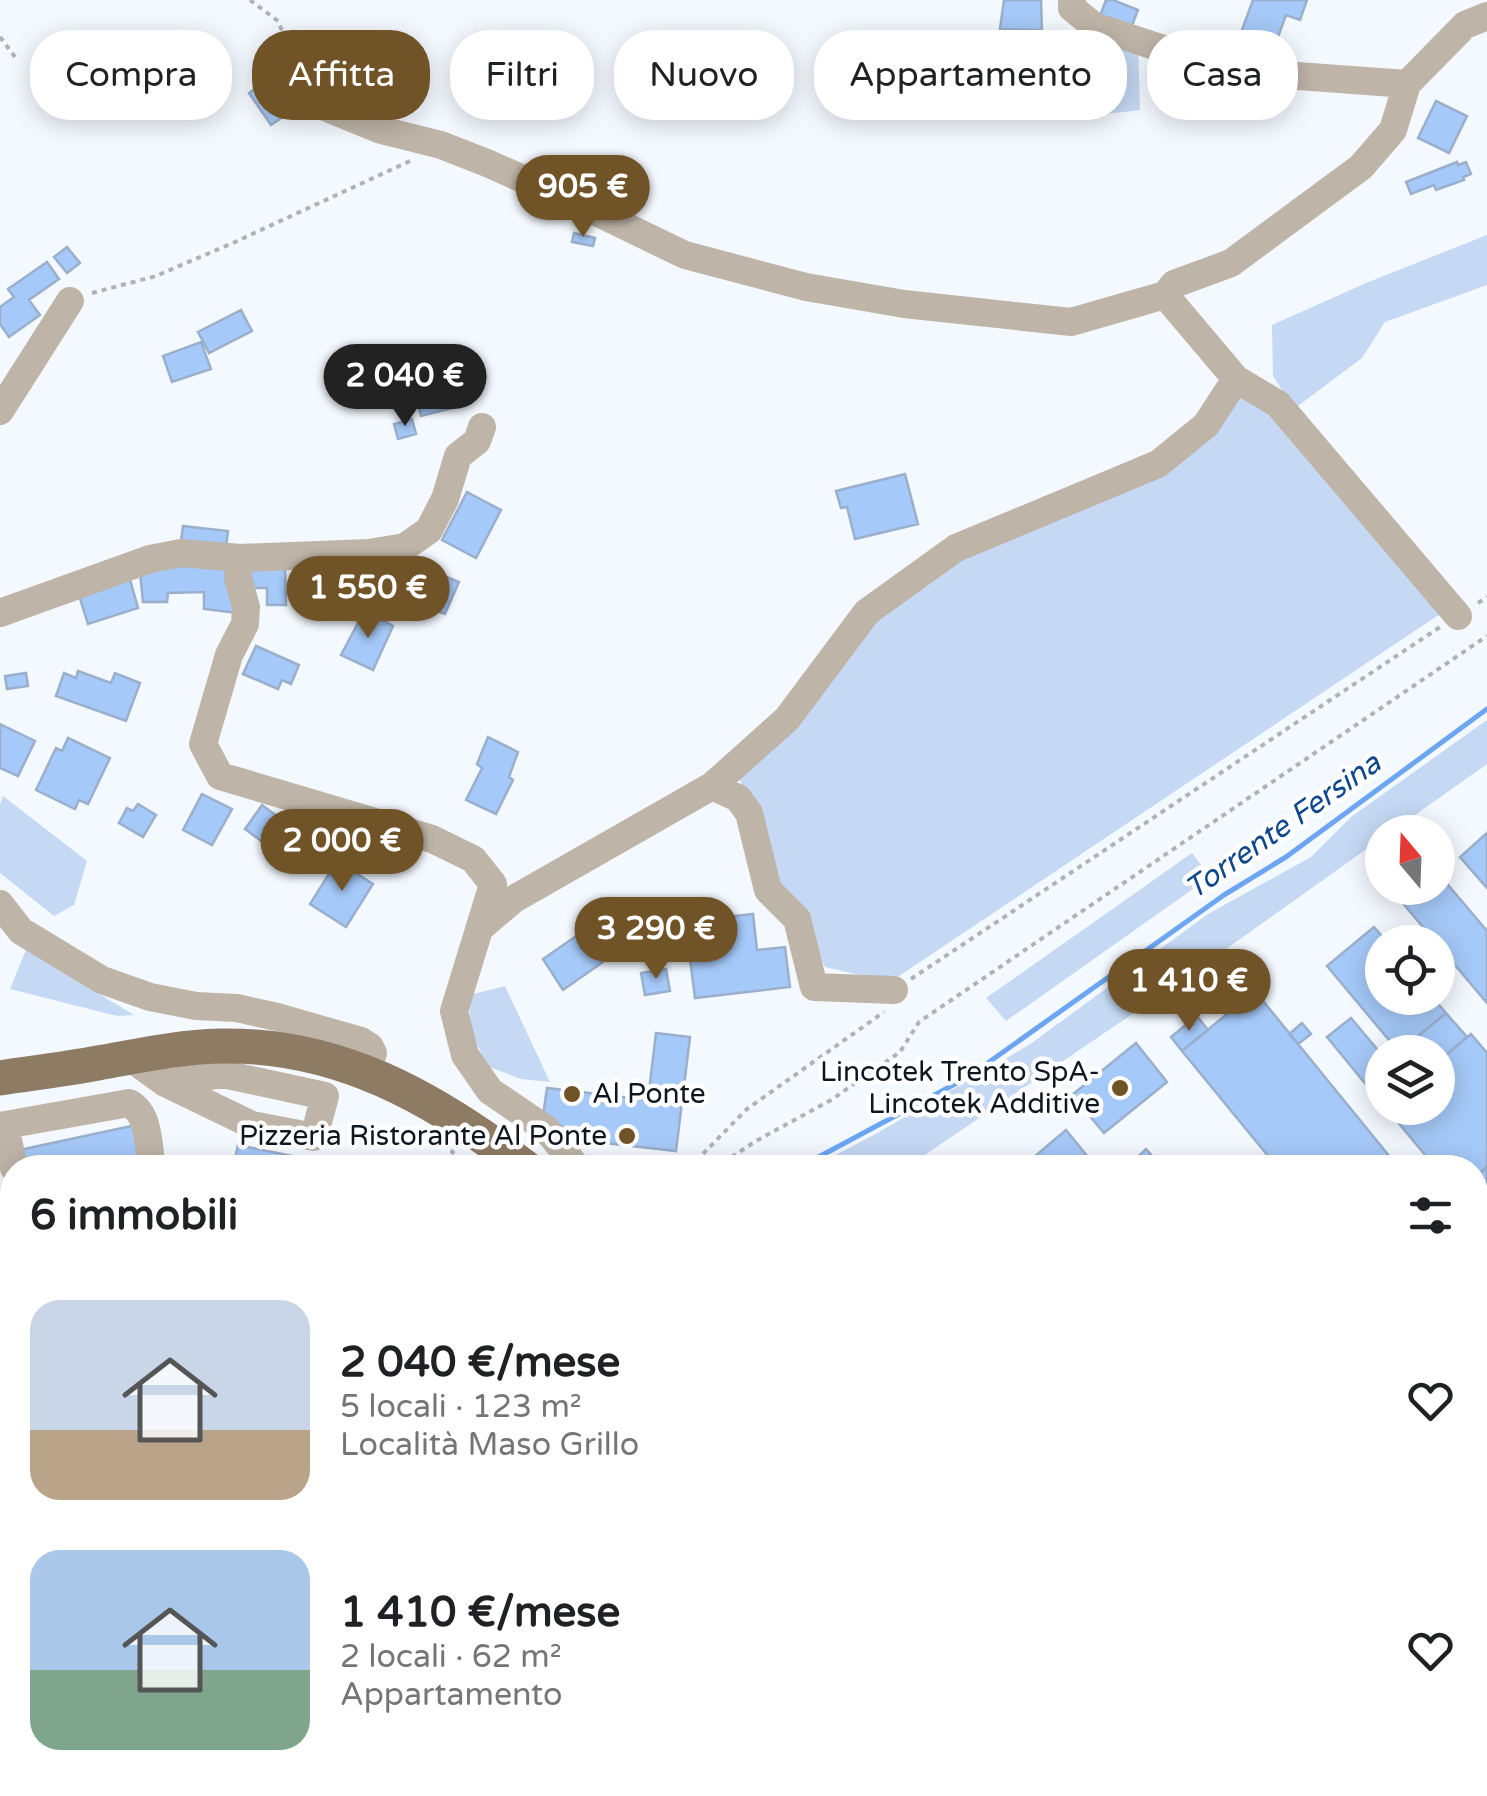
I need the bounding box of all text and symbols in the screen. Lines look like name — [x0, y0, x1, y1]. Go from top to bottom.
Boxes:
chip: Compra — [30, 30, 232, 120]
chip: Affitta — [252, 30, 430, 120]
chip: Filtri — [450, 30, 594, 120]
chip: Nuovo — [614, 30, 794, 120]
chip: Appartamento — [814, 30, 1127, 120]
chip: Casa — [1147, 30, 1298, 120]
pin: 905 € — [513, 155, 653, 240]
text: 905 € — [538, 168, 628, 206]
pin: 2 040 € — [313, 344, 497, 429]
text: 2 040 € — [346, 357, 464, 395]
pin: 1 550 € — [276, 556, 460, 641]
text: 1 550 € — [309, 569, 427, 607]
water label: Torrente Fersina — [1178, 744, 1389, 907]
pin: 2 000 € — [250, 809, 434, 894]
north arrow — [1365, 815, 1455, 905]
map controls — [1365, 815, 1455, 1125]
text: 2 000 € — [283, 822, 401, 860]
pin: 3 290 € — [564, 897, 748, 982]
text: 3 290 € — [597, 910, 715, 948]
button: locate — [1365, 925, 1455, 1015]
pin: 1 410 € — [1097, 949, 1281, 1034]
text: 1 410 € — [1130, 962, 1248, 1000]
button: layers — [1365, 1035, 1455, 1125]
place label: Lincotek Trento SpA- Lincotek Additive — [820, 1055, 1100, 1121]
place label: Al Ponte — [592, 1077, 706, 1111]
marker: Lincotek Trento SpA- Lincotek Additive — [1109, 1077, 1131, 1099]
marker: Al Ponte — [561, 1083, 583, 1105]
place label: Pizzeria Ristorante Al Ponte — [239, 1119, 607, 1153]
marker: Pizzeria Ristorante Al Ponte — [616, 1125, 638, 1147]
icon: filters — [1403, 1188, 1458, 1243]
text: 6 immobili — [30, 1190, 238, 1241]
text: 2 040 €/mese — [340, 1337, 620, 1388]
icon: home — [110, 1340, 230, 1460]
icon: heart — [1403, 1373, 1458, 1428]
text: 5 locali · 123 m² — [340, 1388, 582, 1426]
text: Località Maso Grillo — [340, 1426, 639, 1464]
text: 1 410 €/mese — [340, 1587, 620, 1638]
icon: home — [110, 1590, 230, 1710]
icon: heart — [1403, 1623, 1458, 1678]
text: 2 locali · 62 m² — [340, 1638, 562, 1676]
text: Appartamento — [340, 1676, 563, 1714]

